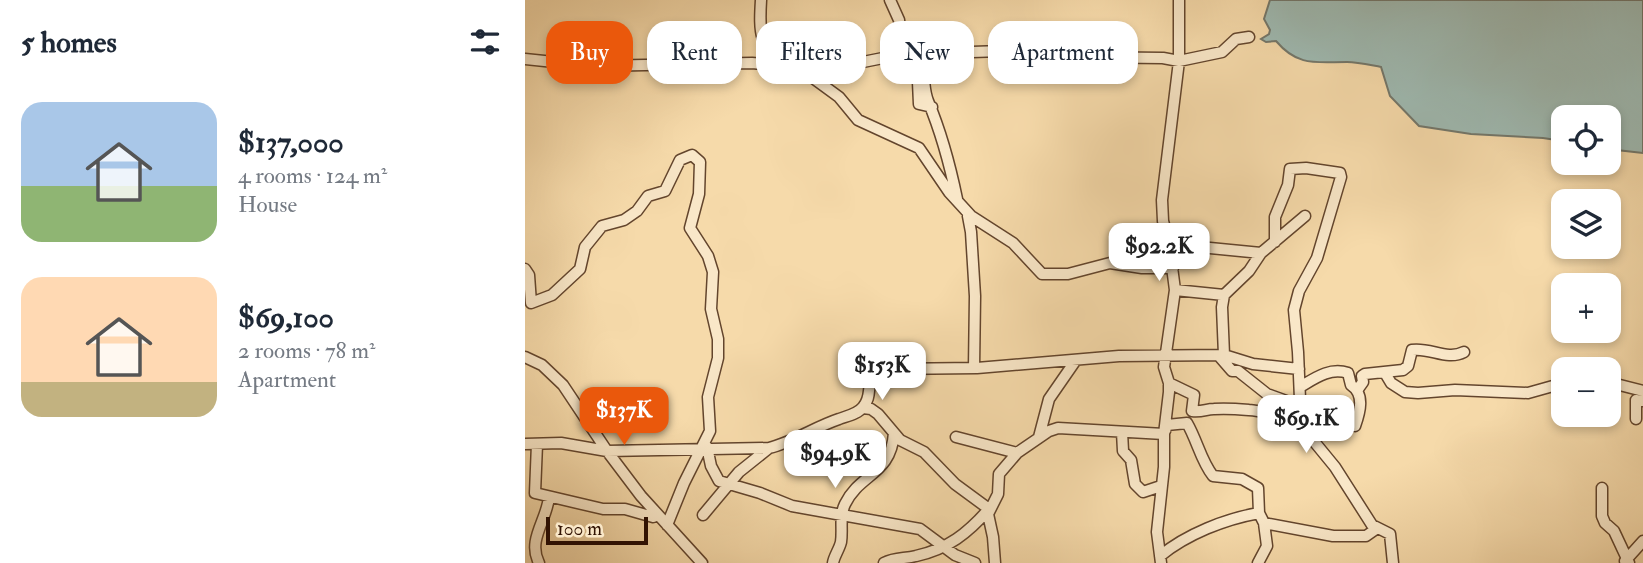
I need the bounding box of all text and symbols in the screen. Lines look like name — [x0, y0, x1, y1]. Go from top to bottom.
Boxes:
chip: Buy — [546, 21, 633, 84]
chip: Rent — [647, 21, 742, 84]
chip: Filters — [756, 21, 866, 84]
chip: New — [880, 21, 974, 84]
chip: Apartment — [988, 21, 1138, 84]
icon: filters — [466, 23, 504, 61]
text: 5 homes — [21, 24, 117, 61]
map controls — [1551, 105, 1621, 427]
button: locate — [1551, 105, 1621, 175]
text: $137,000 — [238, 124, 344, 161]
icon: home — [77, 130, 161, 214]
text: 4 rooms · 124 m² — [238, 161, 387, 190]
button: layers — [1551, 189, 1621, 259]
text: House — [238, 190, 297, 219]
pin: $92.2K — [1102, 224, 1216, 283]
text: $92.2K — [1125, 231, 1193, 260]
button: + — [1551, 273, 1621, 343]
text: $69,100 — [238, 299, 334, 336]
icon: home — [77, 305, 161, 389]
text: 2 rooms · 78 m² — [238, 336, 376, 365]
pin: $153K — [833, 342, 931, 402]
text: $153K — [854, 350, 910, 379]
button: − — [1551, 357, 1621, 427]
text: Apartment — [238, 365, 336, 394]
pin: $137K — [575, 388, 673, 447]
text: $137K — [596, 395, 652, 424]
pin: $69.1K — [1249, 396, 1363, 455]
text: $69.1K — [1273, 403, 1339, 432]
pin: $94.9K — [778, 430, 892, 490]
text: $94.9K — [800, 438, 870, 467]
scale bar — [546, 514, 647, 546]
text: 100 m — [557, 517, 602, 541]

